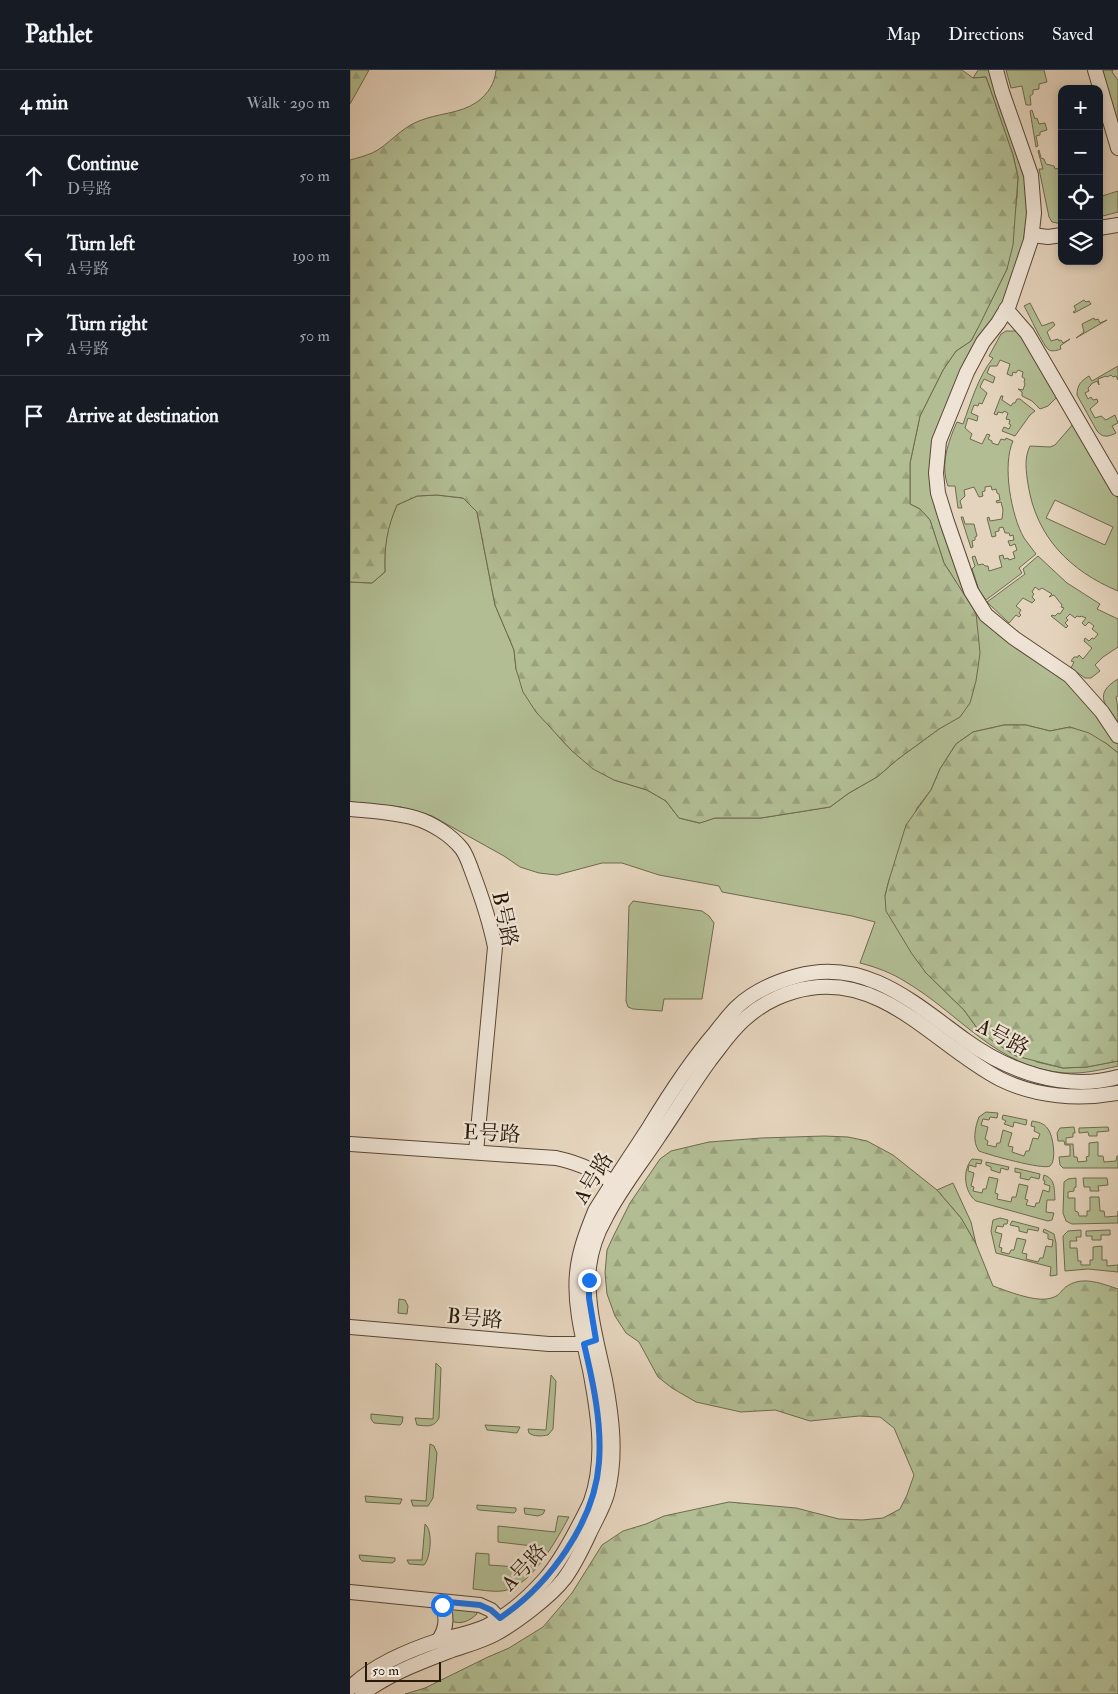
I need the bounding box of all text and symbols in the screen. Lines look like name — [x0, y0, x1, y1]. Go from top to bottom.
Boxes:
text: Pathlet — [25, 19, 93, 50]
text: Map — [887, 23, 920, 46]
text: Directions — [948, 23, 1024, 46]
text: Saved — [1052, 23, 1093, 46]
map controls — [1058, 85, 1103, 265]
button: + — [1058, 85, 1103, 130]
text: 4 min — [20, 89, 68, 116]
text: Walk · 290 m — [247, 93, 330, 113]
button: − — [1058, 130, 1103, 175]
text: Continue — [67, 152, 138, 176]
icon: ahead — [20, 162, 48, 190]
text: 50 m — [299, 166, 330, 186]
button: locate — [1058, 175, 1103, 220]
text: D号路 — [67, 179, 112, 199]
button: layers — [1058, 220, 1103, 265]
text: Turn left — [67, 232, 135, 256]
icon: left — [20, 242, 48, 270]
text: 190 m — [292, 246, 330, 266]
text: A号路 — [67, 259, 109, 279]
text: Turn right — [67, 312, 147, 336]
icon: right — [20, 322, 48, 350]
text: 50 m — [299, 326, 330, 346]
text: A号路 — [67, 339, 109, 359]
icon: arrive — [20, 402, 48, 430]
text: Arrive at destination — [67, 404, 219, 428]
street label: B号路 — [486, 889, 524, 949]
street label: A号路 — [971, 1012, 1034, 1062]
street label: E号路 — [463, 1119, 521, 1148]
street label: A号路 — [567, 1148, 619, 1210]
route end — [578, 1269, 601, 1292]
street label: B号路 — [446, 1303, 504, 1334]
street label: A号路 — [495, 1538, 553, 1598]
route start — [431, 1594, 454, 1617]
scale bar — [365, 1659, 441, 1682]
text: 50 m — [372, 1662, 399, 1679]

